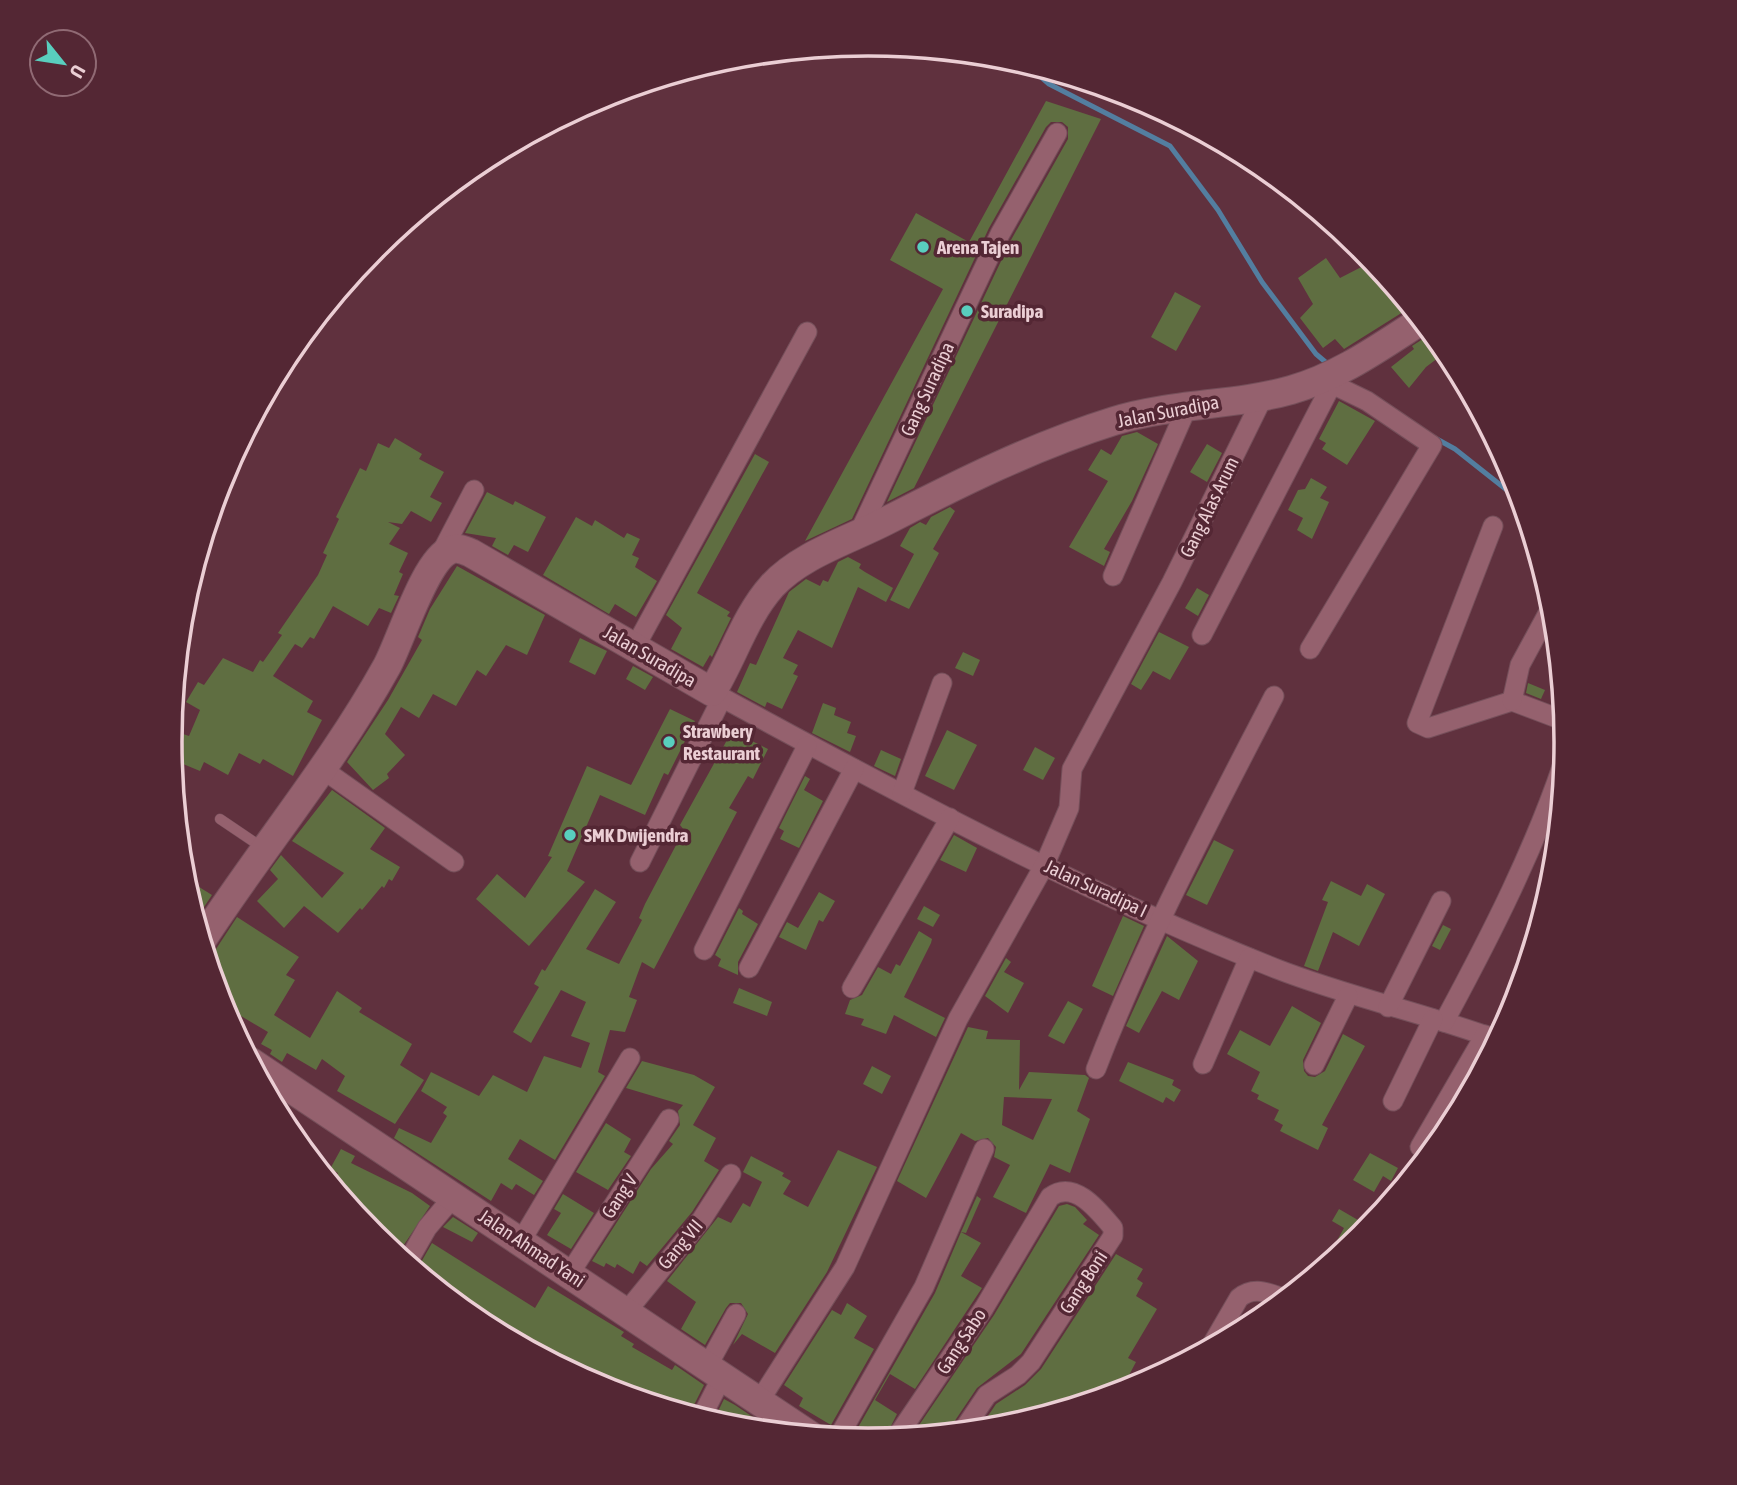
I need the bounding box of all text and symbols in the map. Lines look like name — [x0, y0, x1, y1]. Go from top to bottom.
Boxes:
north arrow — [28, 28, 98, 98]
text: U — [65, 61, 90, 82]
place label: Arena Tajen — [936, 236, 1019, 258]
marker: Arena Tajen — [915, 239, 931, 255]
place label: Suradipa — [981, 300, 1044, 322]
marker: Suradipa — [959, 303, 975, 319]
street label: Gang Suradipa — [896, 338, 958, 440]
street label: Jalan Suradipa — [1115, 390, 1221, 432]
street label: Gang Alas Arum — [1175, 453, 1243, 561]
street label: Jalan Suradipa — [600, 621, 700, 691]
place label: Strawbery Restaurant — [683, 720, 761, 764]
marker: Strawbery Restaurant — [661, 734, 677, 750]
place label: SMK Dwijendra — [584, 824, 688, 846]
marker: SMK Dwijendra — [562, 827, 578, 843]
street label: Jalan Suradipa I — [1041, 855, 1151, 921]
street label: Gang V — [597, 1169, 642, 1222]
street label: Jalan Ahmad Yani — [475, 1204, 589, 1292]
street label: Gang VII — [653, 1215, 707, 1273]
street label: Gang Boni — [1055, 1246, 1111, 1318]
street label: Gang Sabo — [932, 1304, 990, 1378]

